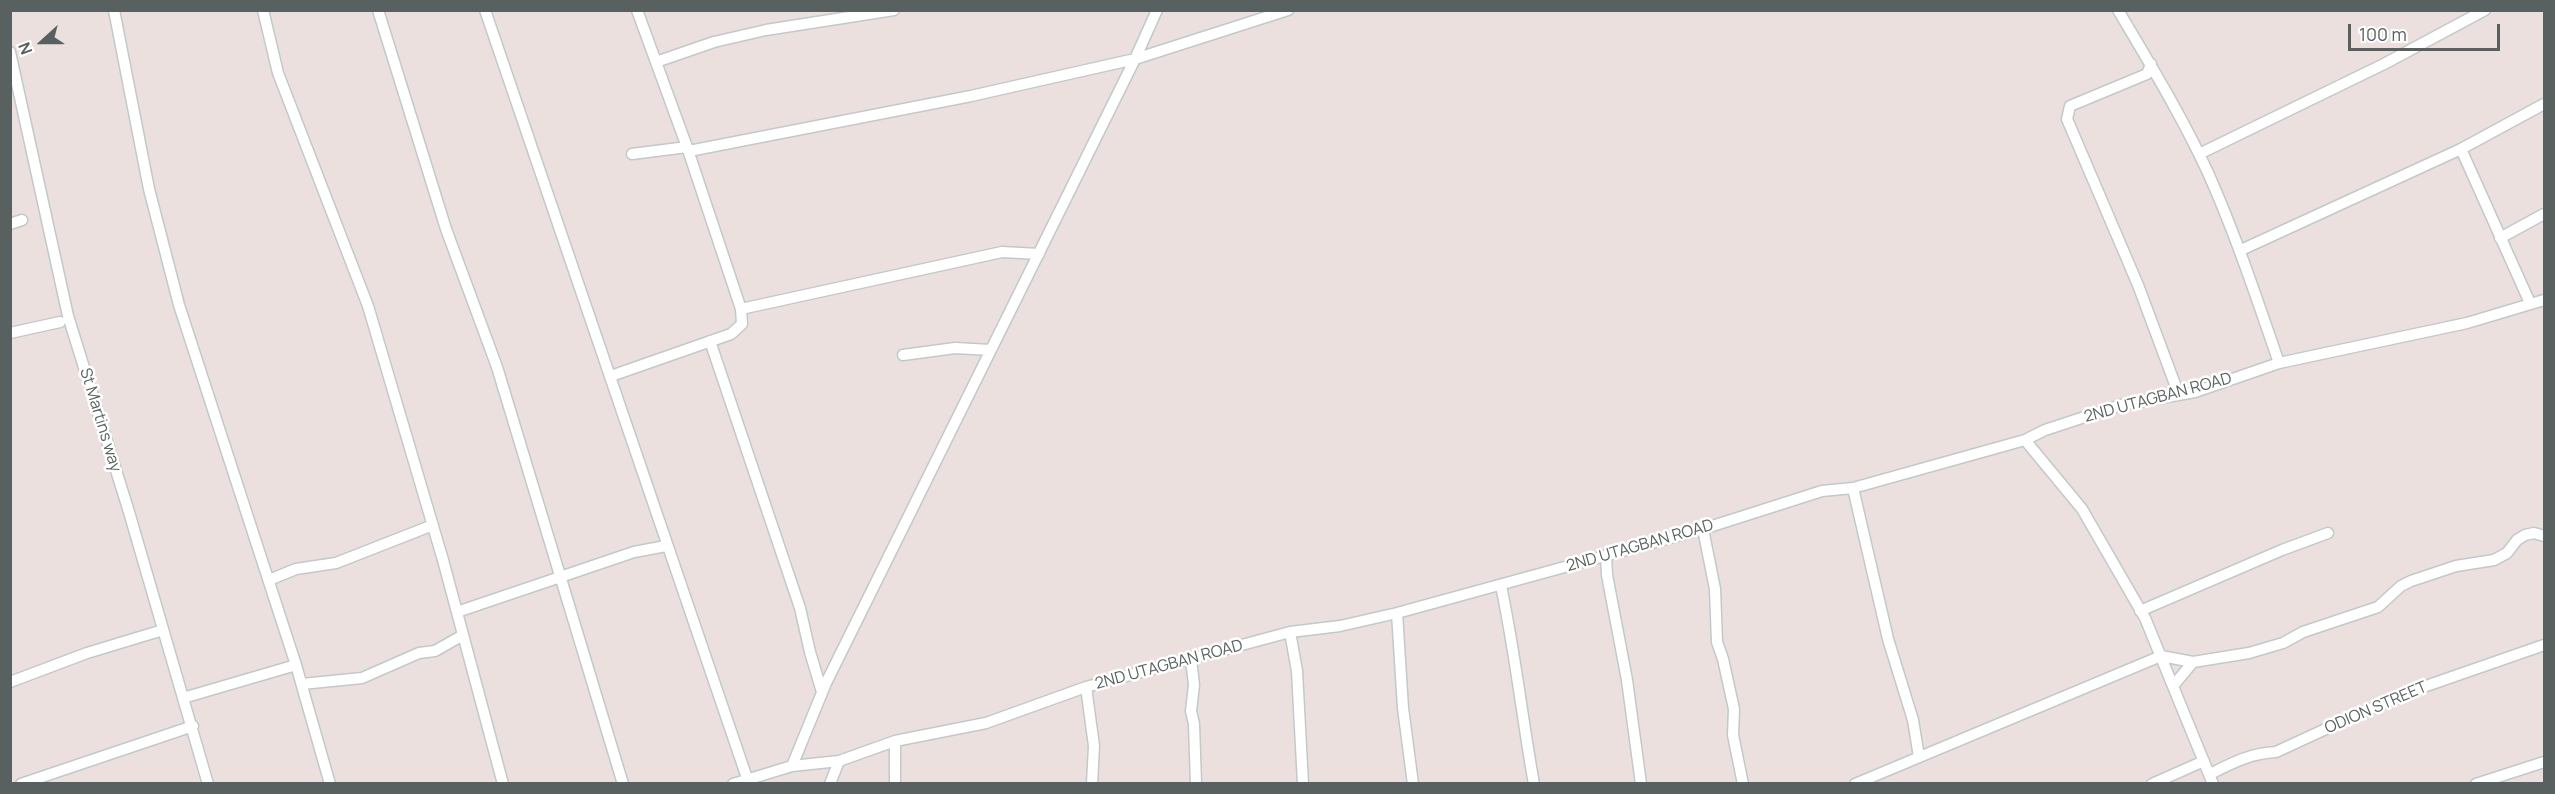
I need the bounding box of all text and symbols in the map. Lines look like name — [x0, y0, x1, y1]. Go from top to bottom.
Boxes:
north arrow — [12, 12, 72, 72]
scale bar — [2351, 12, 2502, 50]
text: 100 m — [2359, 22, 2407, 46]
text: N — [13, 39, 38, 58]
street label: St Martins way — [75, 366, 125, 474]
street label: 2ND UTAGBAN ROAD — [2082, 369, 2234, 427]
street label: 2ND UTAGBAN ROAD — [1564, 516, 1716, 576]
street label: 2ND UTAGBAN ROAD — [1093, 636, 1245, 694]
street label: ODION STREET — [2322, 678, 2430, 738]

